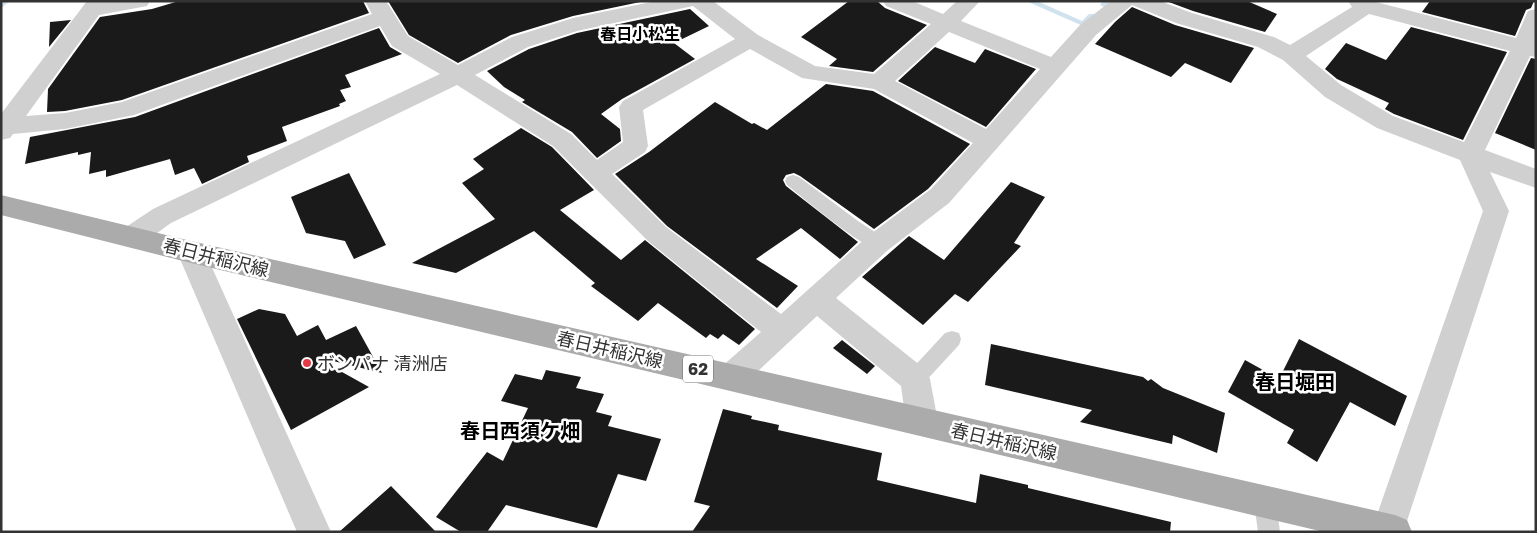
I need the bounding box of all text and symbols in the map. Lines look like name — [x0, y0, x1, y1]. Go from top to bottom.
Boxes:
district label: 春日小松生 — [600, 24, 680, 44]
street label: 春日井稲沢線 — [161, 233, 271, 281]
street label: 春日井稲沢線 — [555, 326, 665, 372]
place label: ボンパナ 清洲店 — [317, 352, 448, 374]
road number: 62 — [683, 356, 713, 382]
marker: ボンパナ 清洲店 — [301, 357, 313, 369]
district label: 春日堀田 — [1255, 369, 1335, 393]
district label: 春日西須ケ畑 — [460, 418, 580, 442]
street label: 春日井稲沢線 — [949, 418, 1059, 464]

